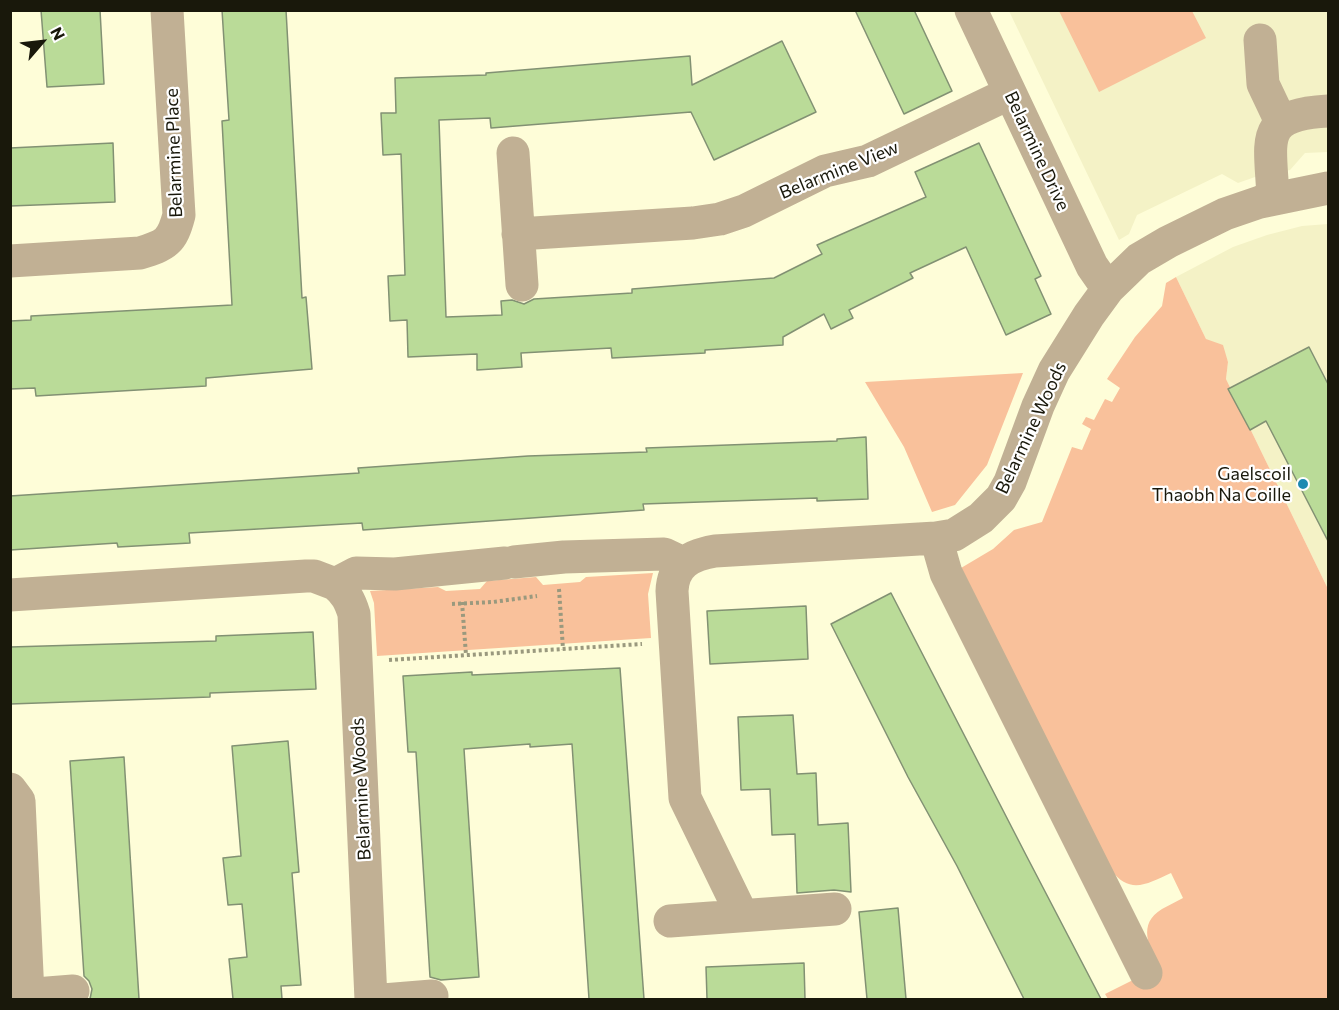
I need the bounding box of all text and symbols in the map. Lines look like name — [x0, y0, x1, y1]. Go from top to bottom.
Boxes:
north arrow — [12, 12, 72, 72]
text: N — [47, 24, 70, 43]
street label: Belarmine Place — [161, 88, 187, 218]
street label: Belarmine Drive — [1000, 88, 1074, 214]
street label: Belarmine View — [776, 136, 902, 204]
street label: Belarmine Woods — [991, 359, 1071, 497]
place label: Gaelscoil Thaobh Na Coille — [1152, 463, 1291, 506]
marker: Gaelscoil Thaobh Na Coille — [1296, 477, 1310, 491]
street label: Belarmine Woods — [346, 717, 376, 861]

